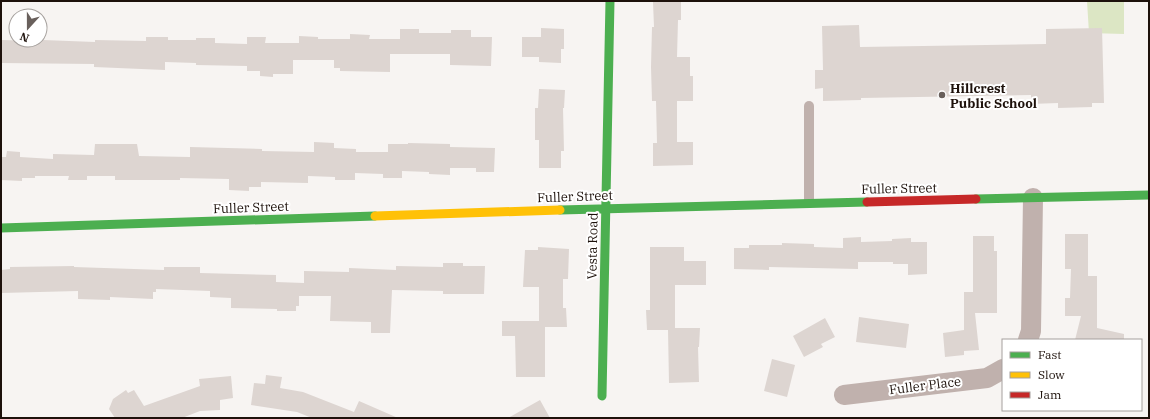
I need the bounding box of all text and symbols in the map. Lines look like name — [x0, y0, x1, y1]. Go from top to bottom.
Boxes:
north arrow — [8, 8, 48, 48]
text: N — [18, 29, 31, 45]
place label: Hillcrest Public School — [950, 80, 1037, 112]
marker: Hillcrest Public School — [937, 90, 947, 100]
street label: Fuller Street — [861, 179, 938, 198]
street label: Fuller Street — [537, 187, 614, 206]
street label: Fuller Street — [213, 198, 290, 217]
street label: Vesta Road — [583, 212, 602, 280]
legend — [1002, 339, 1142, 411]
text: Fast — [1038, 347, 1062, 362]
text: Slow — [1038, 367, 1065, 382]
street label: Fuller Place — [888, 373, 962, 398]
text: Jam — [1038, 387, 1062, 402]

